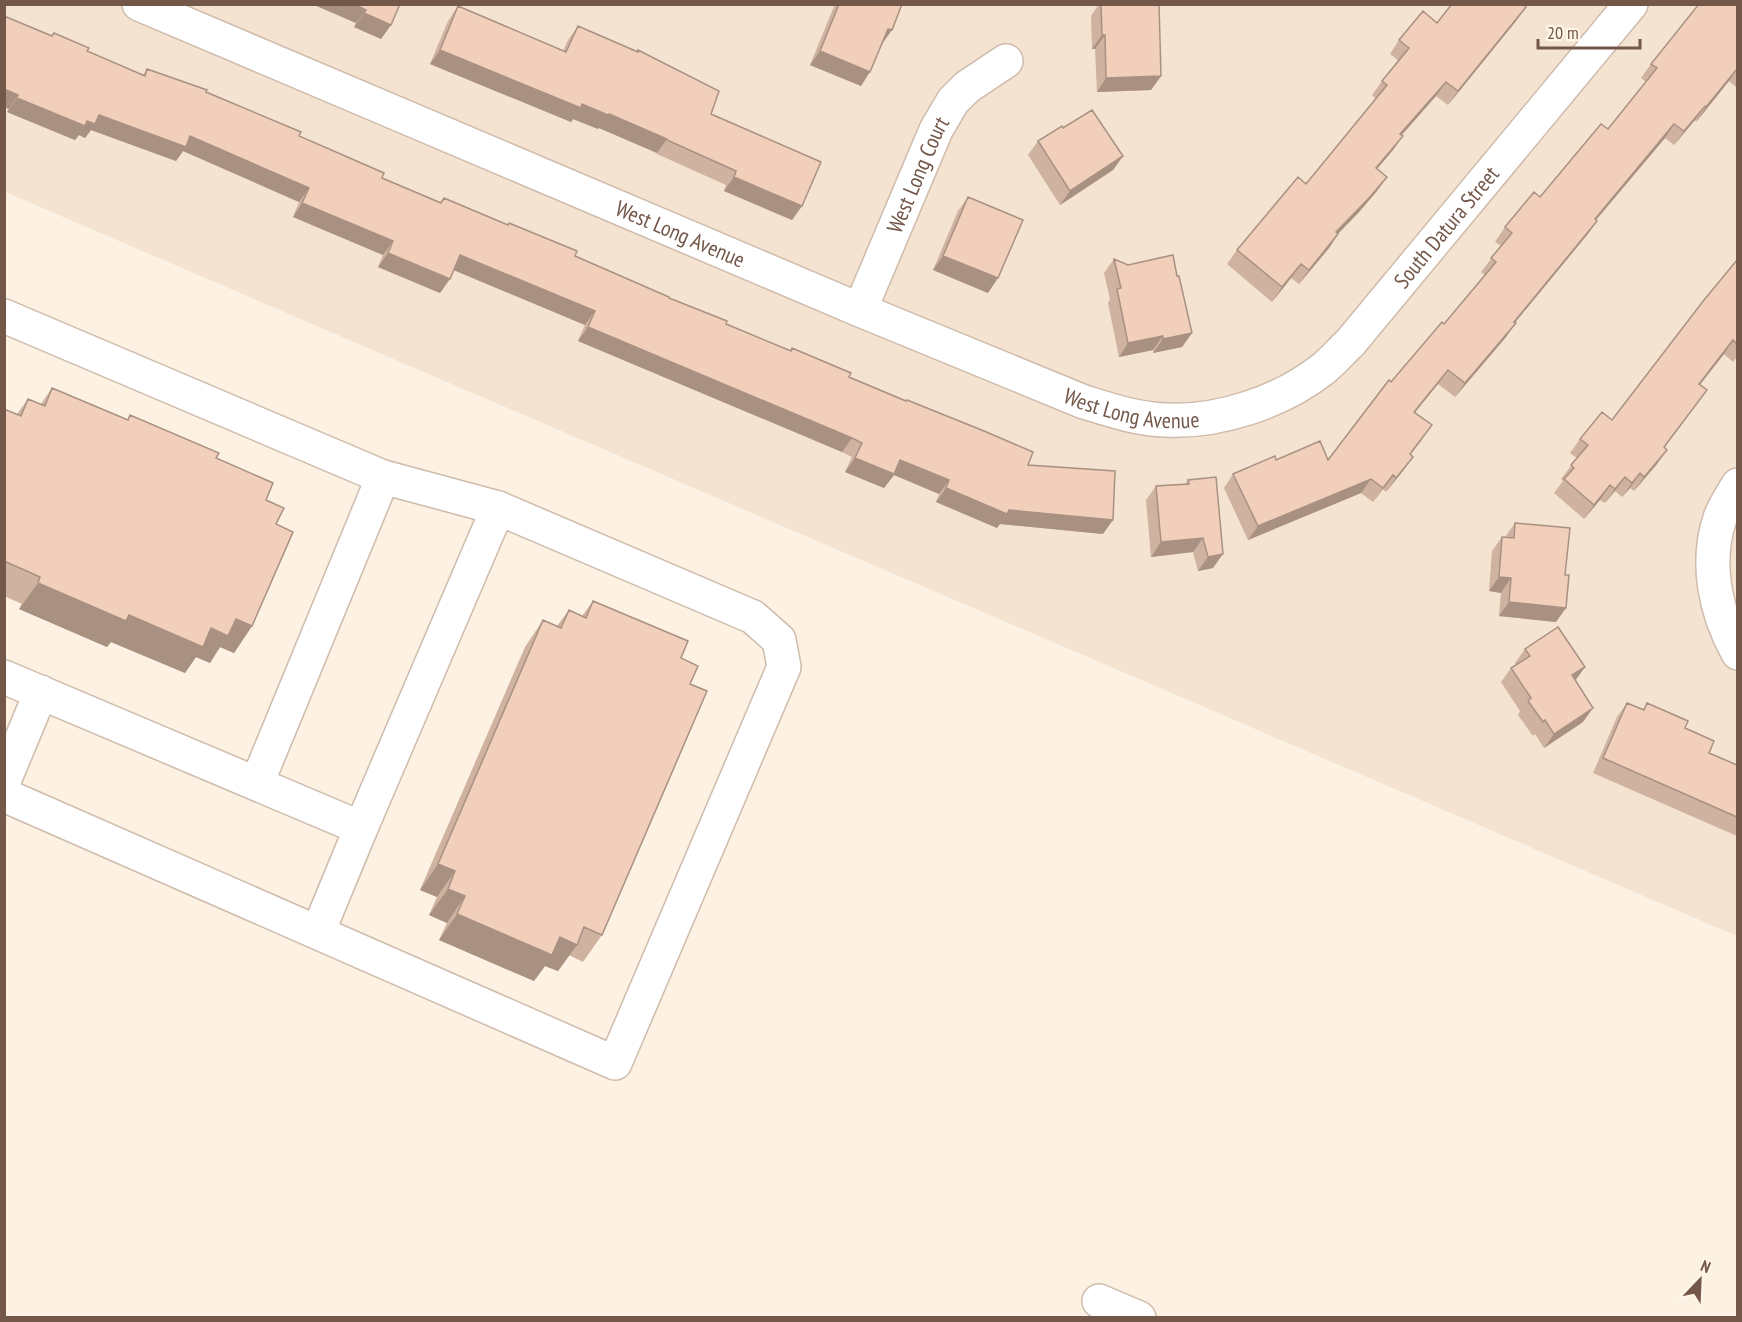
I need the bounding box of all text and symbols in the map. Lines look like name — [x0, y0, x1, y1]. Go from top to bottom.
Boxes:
scale bar — [1538, 12, 1640, 50]
text: 20 m — [1547, 21, 1579, 44]
street label: West Long Court — [880, 111, 955, 237]
street label: South Datura Street — [1387, 160, 1505, 294]
street label: West Long Avenue — [611, 194, 749, 274]
street label: West Long Avenue — [1060, 381, 1201, 434]
north arrow — [1670, 1250, 1730, 1310]
text: N — [1698, 1255, 1714, 1277]

